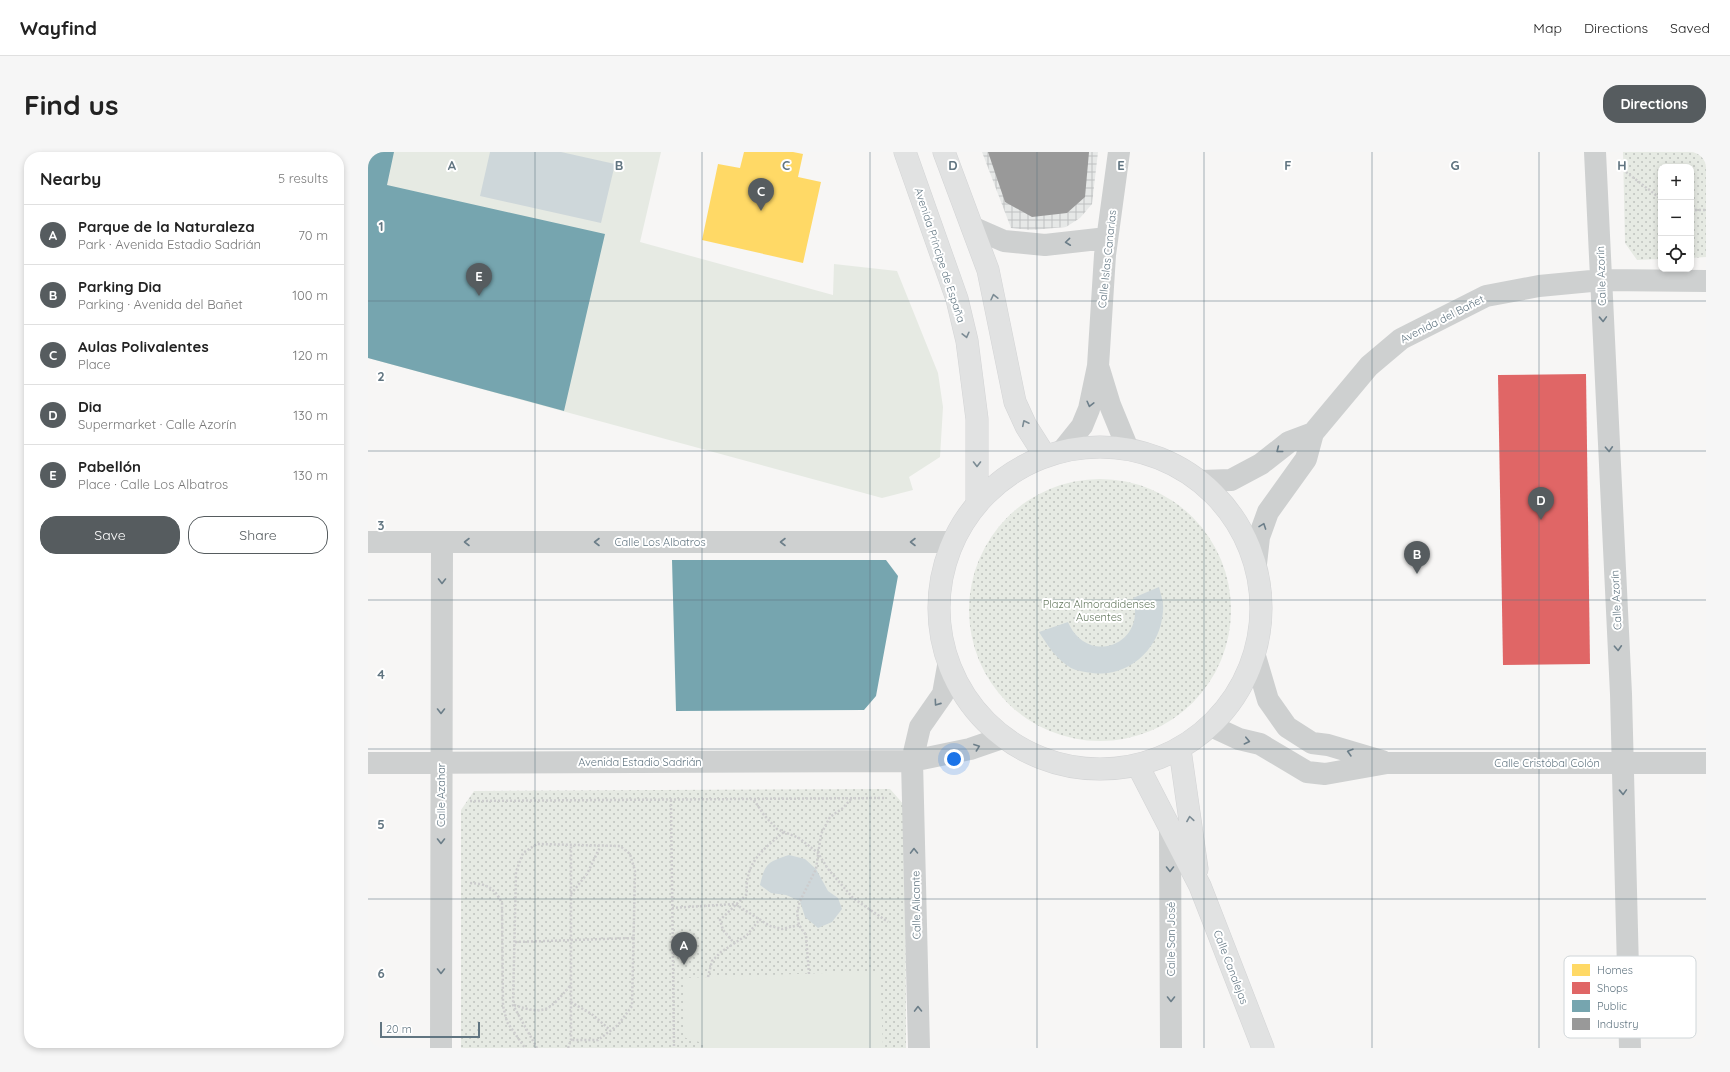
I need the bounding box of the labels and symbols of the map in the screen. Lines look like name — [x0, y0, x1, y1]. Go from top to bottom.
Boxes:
text: A — [448, 157, 457, 173]
text: B — [615, 157, 623, 173]
text: C — [782, 157, 790, 173]
text: D — [948, 157, 958, 173]
text: E — [1117, 157, 1125, 173]
text: F — [1284, 157, 1292, 173]
text: G — [1450, 157, 1460, 173]
text: H — [1617, 157, 1627, 173]
pin: C — [748, 178, 774, 211]
street label: Avenida Príncipe de España — [912, 186, 968, 324]
street label: Calle Islas Canarias — [1095, 209, 1119, 309]
text: 1 — [378, 218, 384, 234]
one-way arrow — [1065, 237, 1071, 246]
street label: Calle Azorín — [1593, 246, 1609, 306]
pin: E — [466, 263, 492, 296]
street label: Avenida del Bañet — [1398, 292, 1487, 346]
one-way arrow — [991, 294, 999, 300]
one-way arrow — [1599, 316, 1607, 322]
one-way arrow — [961, 332, 969, 338]
text: 2 — [377, 368, 385, 384]
one-way arrow — [1086, 401, 1094, 408]
one-way arrow — [1022, 419, 1030, 427]
one-way arrow — [1276, 446, 1283, 453]
one-way arrow — [1604, 446, 1613, 452]
one-way arrow — [972, 461, 981, 467]
pin: D — [1528, 487, 1554, 520]
text: 3 — [378, 517, 385, 533]
one-way arrow — [1259, 522, 1267, 529]
street label: Calle Los Albatros — [614, 535, 706, 549]
one-way arrow — [464, 538, 470, 546]
one-way arrow — [594, 538, 600, 546]
one-way arrow — [780, 538, 786, 546]
one-way arrow — [910, 538, 916, 546]
pin: B — [1404, 541, 1430, 574]
street label: Calle Azorín — [1607, 570, 1625, 630]
one-way arrow — [438, 578, 446, 584]
park label: Plaza Almoradidenses Ausentes — [1043, 597, 1155, 624]
one-way arrow — [1614, 645, 1623, 651]
text: 4 — [377, 666, 385, 682]
one-way arrow — [934, 699, 942, 706]
one-way arrow — [437, 708, 445, 714]
one-way arrow — [1244, 736, 1250, 744]
one-way arrow — [974, 743, 981, 751]
one-way arrow — [1347, 748, 1354, 757]
your location — [944, 749, 964, 769]
street label: Avenida Estadio Sadrián — [578, 755, 702, 769]
street label: Calle Cristóbal Colón — [1494, 756, 1600, 770]
street label: Calle Azahar — [434, 762, 448, 827]
one-way arrow — [1619, 789, 1627, 795]
text: 5 — [377, 816, 385, 832]
one-way arrow — [1186, 816, 1195, 823]
one-way arrow — [437, 838, 445, 844]
one-way arrow — [910, 848, 918, 854]
one-way arrow — [1166, 866, 1174, 872]
street label: Calle Alicante — [908, 871, 924, 939]
street label: Calle San José — [1164, 902, 1178, 976]
street label: Calle Canalejas — [1210, 928, 1252, 1006]
pin: A — [671, 932, 697, 965]
legend — [1564, 956, 1696, 1038]
text: Homes — [1597, 963, 1633, 977]
text: 6 — [377, 965, 385, 981]
one-way arrow — [437, 968, 445, 974]
text: Shops — [1597, 981, 1628, 995]
one-way arrow — [1167, 996, 1175, 1002]
text: Public — [1597, 999, 1627, 1013]
one-way arrow — [914, 1006, 922, 1012]
text: Industry — [1597, 1017, 1639, 1031]
scale bar — [380, 1020, 480, 1039]

